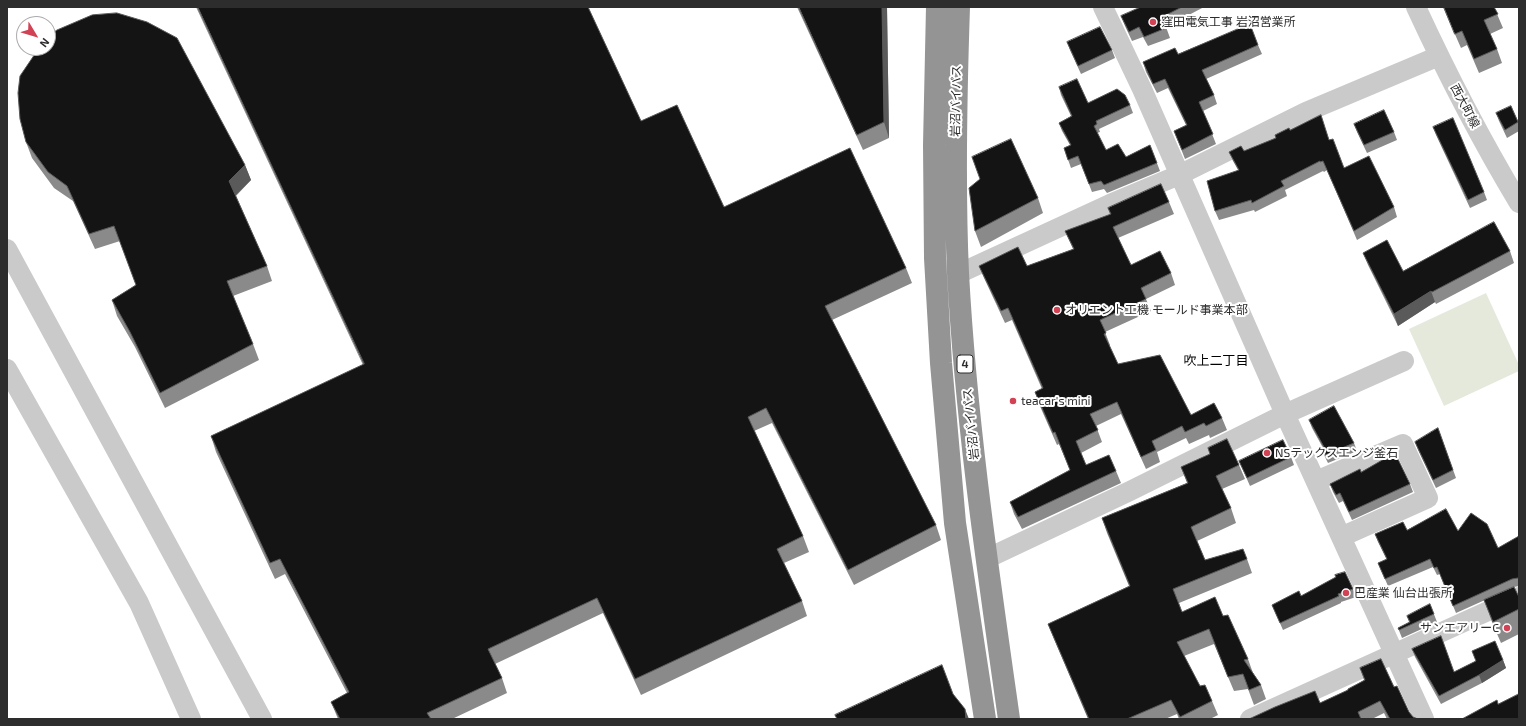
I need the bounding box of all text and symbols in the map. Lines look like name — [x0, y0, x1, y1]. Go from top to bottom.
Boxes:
place label: 窪田電気工事 岩沼営業所 — [1161, 15, 1296, 29]
north arrow — [16, 16, 56, 56]
marker: 窪田電気工事 岩沼営業所 — [1148, 17, 1158, 27]
text: N — [37, 36, 53, 50]
street label: 岩沼バイパス — [948, 65, 964, 137]
street label: 西大町線 — [1447, 81, 1483, 131]
place label: オリエント工機 モールド事業本部 — [1065, 303, 1248, 317]
marker: オリエント工機 モールド事業本部 — [1052, 305, 1062, 315]
district label: 吹上二丁目 — [1184, 353, 1248, 369]
road number: 4 — [957, 355, 973, 373]
street label: 岩沼バイパス — [960, 387, 982, 461]
place label: teacar's mini — [1021, 394, 1091, 408]
marker: teacar's mini — [1008, 396, 1018, 406]
place label: NSテックスエンジ釜石 — [1275, 446, 1398, 460]
marker: NSテックスエンジ釜石 — [1262, 448, 1272, 458]
place label: 巴産業 仙台出張所 — [1354, 586, 1453, 600]
marker: 巴産業 仙台出張所 — [1341, 588, 1351, 598]
place label: サンエアリーC — [1420, 621, 1499, 635]
marker: サンエアリーC — [1502, 623, 1512, 633]

